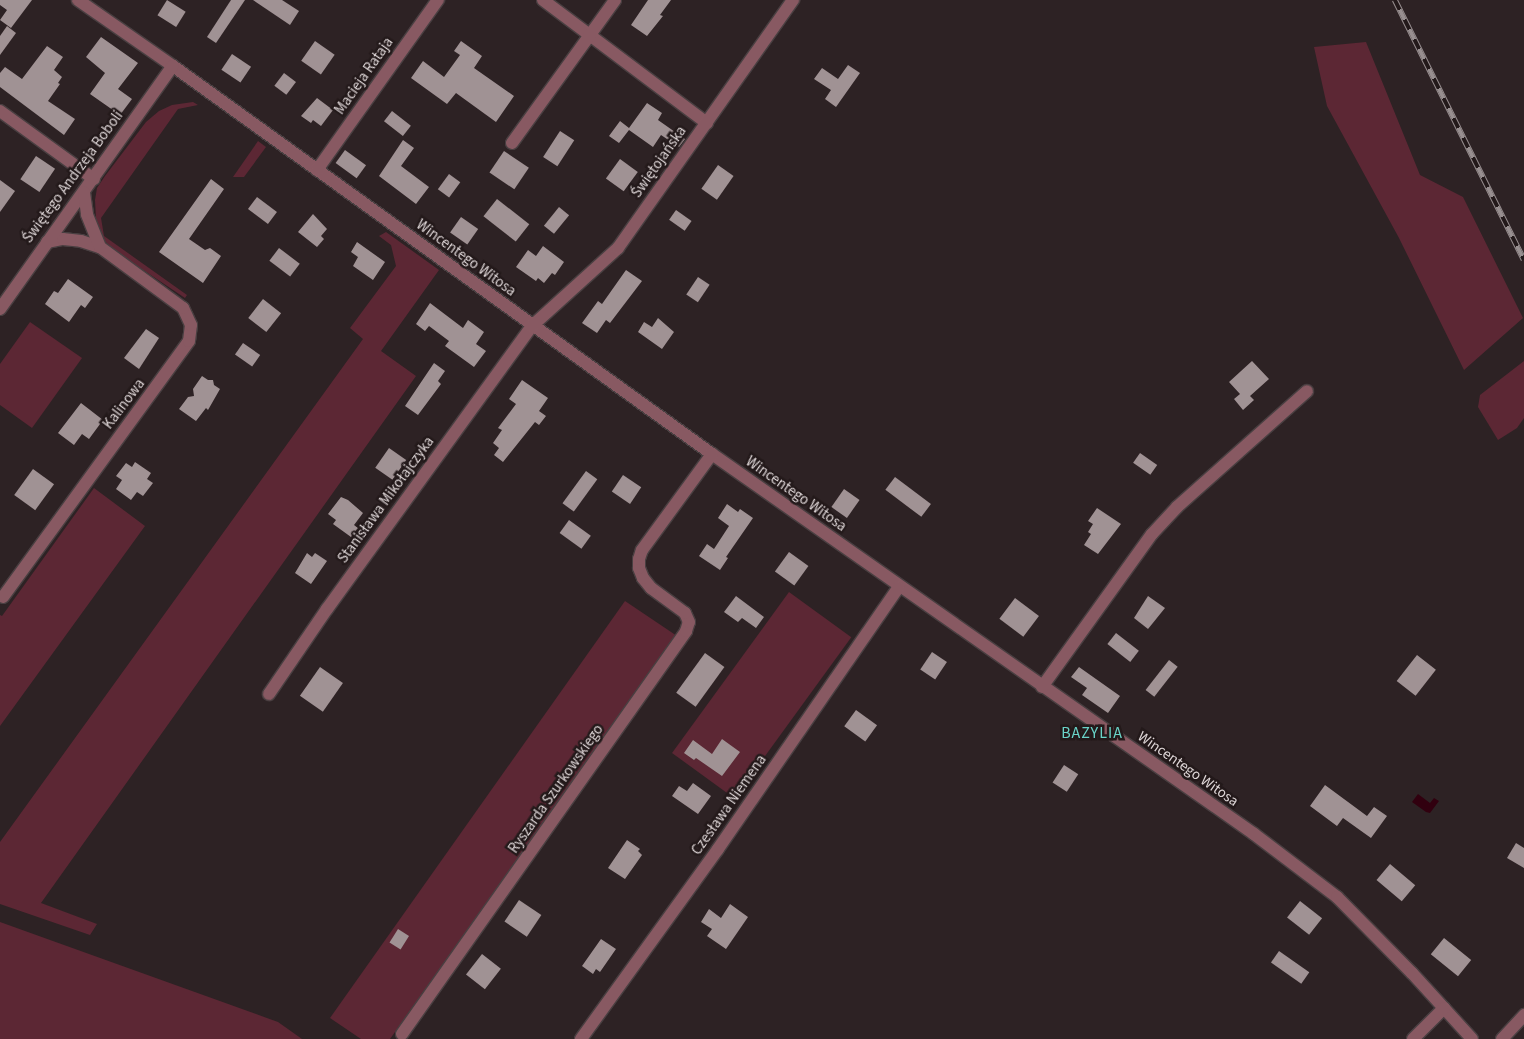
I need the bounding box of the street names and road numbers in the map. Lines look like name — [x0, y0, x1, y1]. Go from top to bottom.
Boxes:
street label: Macieja Rataja — [331, 34, 397, 118]
street label: Świętego Andrzeja Boboli — [19, 107, 127, 247]
street label: Świętojańska — [628, 123, 690, 201]
street label: Wincentego Witosa — [413, 216, 519, 300]
street label: Kalinowa — [99, 375, 149, 433]
street label: Stanisława Mikołajczyka — [334, 433, 438, 567]
street label: Wincentego Witosa — [742, 453, 850, 535]
street label: Ryszarda Szurkowskiego — [505, 721, 607, 857]
street label: Wincentego Witosa — [1134, 728, 1242, 810]
street label: Czesława Niemena — [688, 751, 770, 859]

